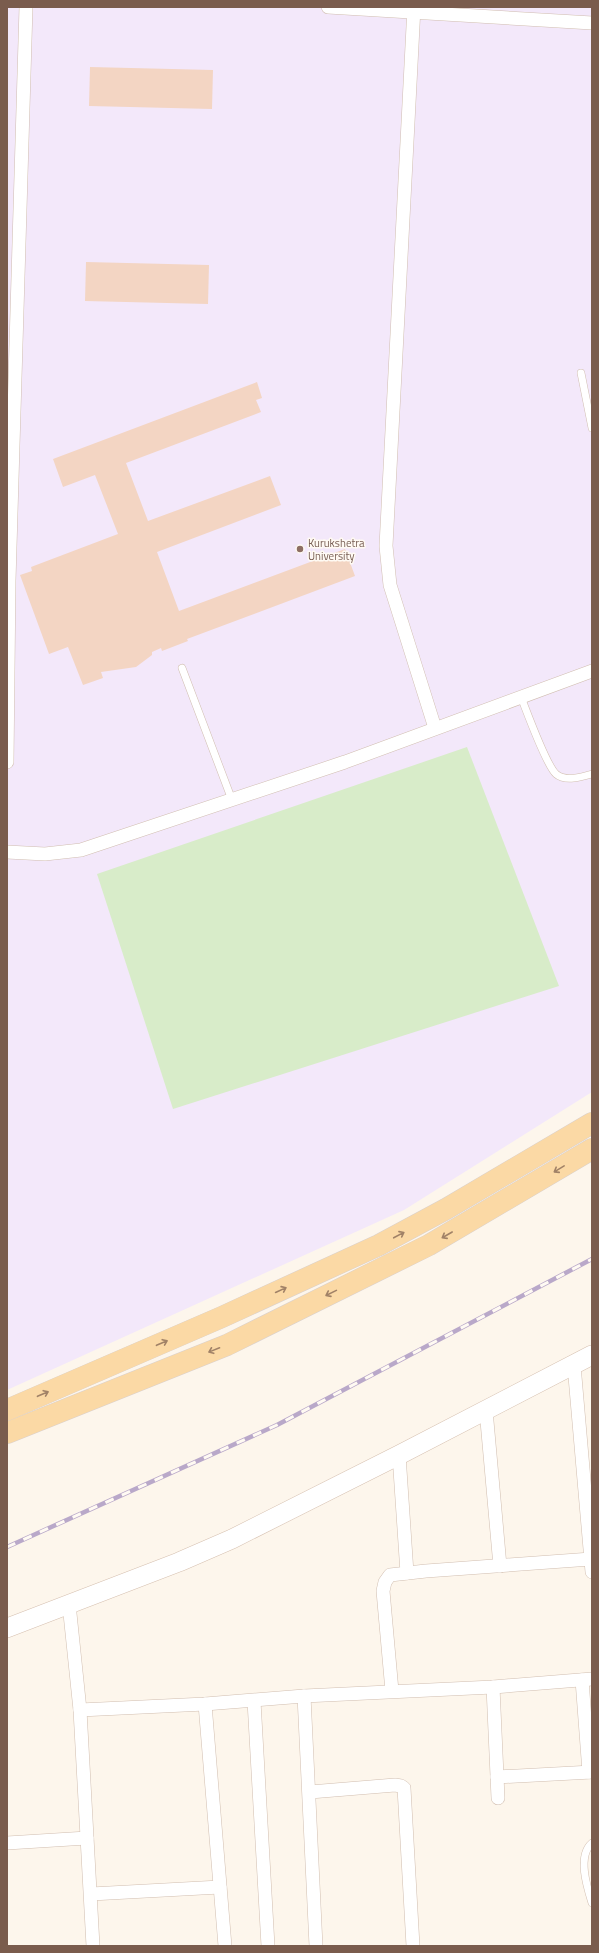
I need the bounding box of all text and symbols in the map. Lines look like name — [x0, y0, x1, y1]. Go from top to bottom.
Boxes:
place label: Kurukshetra University — [308, 535, 365, 564]
marker: Kurukshetra University — [295, 544, 305, 554]
one-way arrow — [553, 1165, 565, 1173]
one-way arrow — [392, 1230, 404, 1238]
one-way arrow — [441, 1231, 453, 1239]
one-way arrow — [275, 1286, 287, 1293]
one-way arrow — [325, 1290, 337, 1297]
one-way arrow — [156, 1338, 168, 1346]
one-way arrow — [208, 1347, 220, 1354]
one-way arrow — [36, 1390, 48, 1397]

